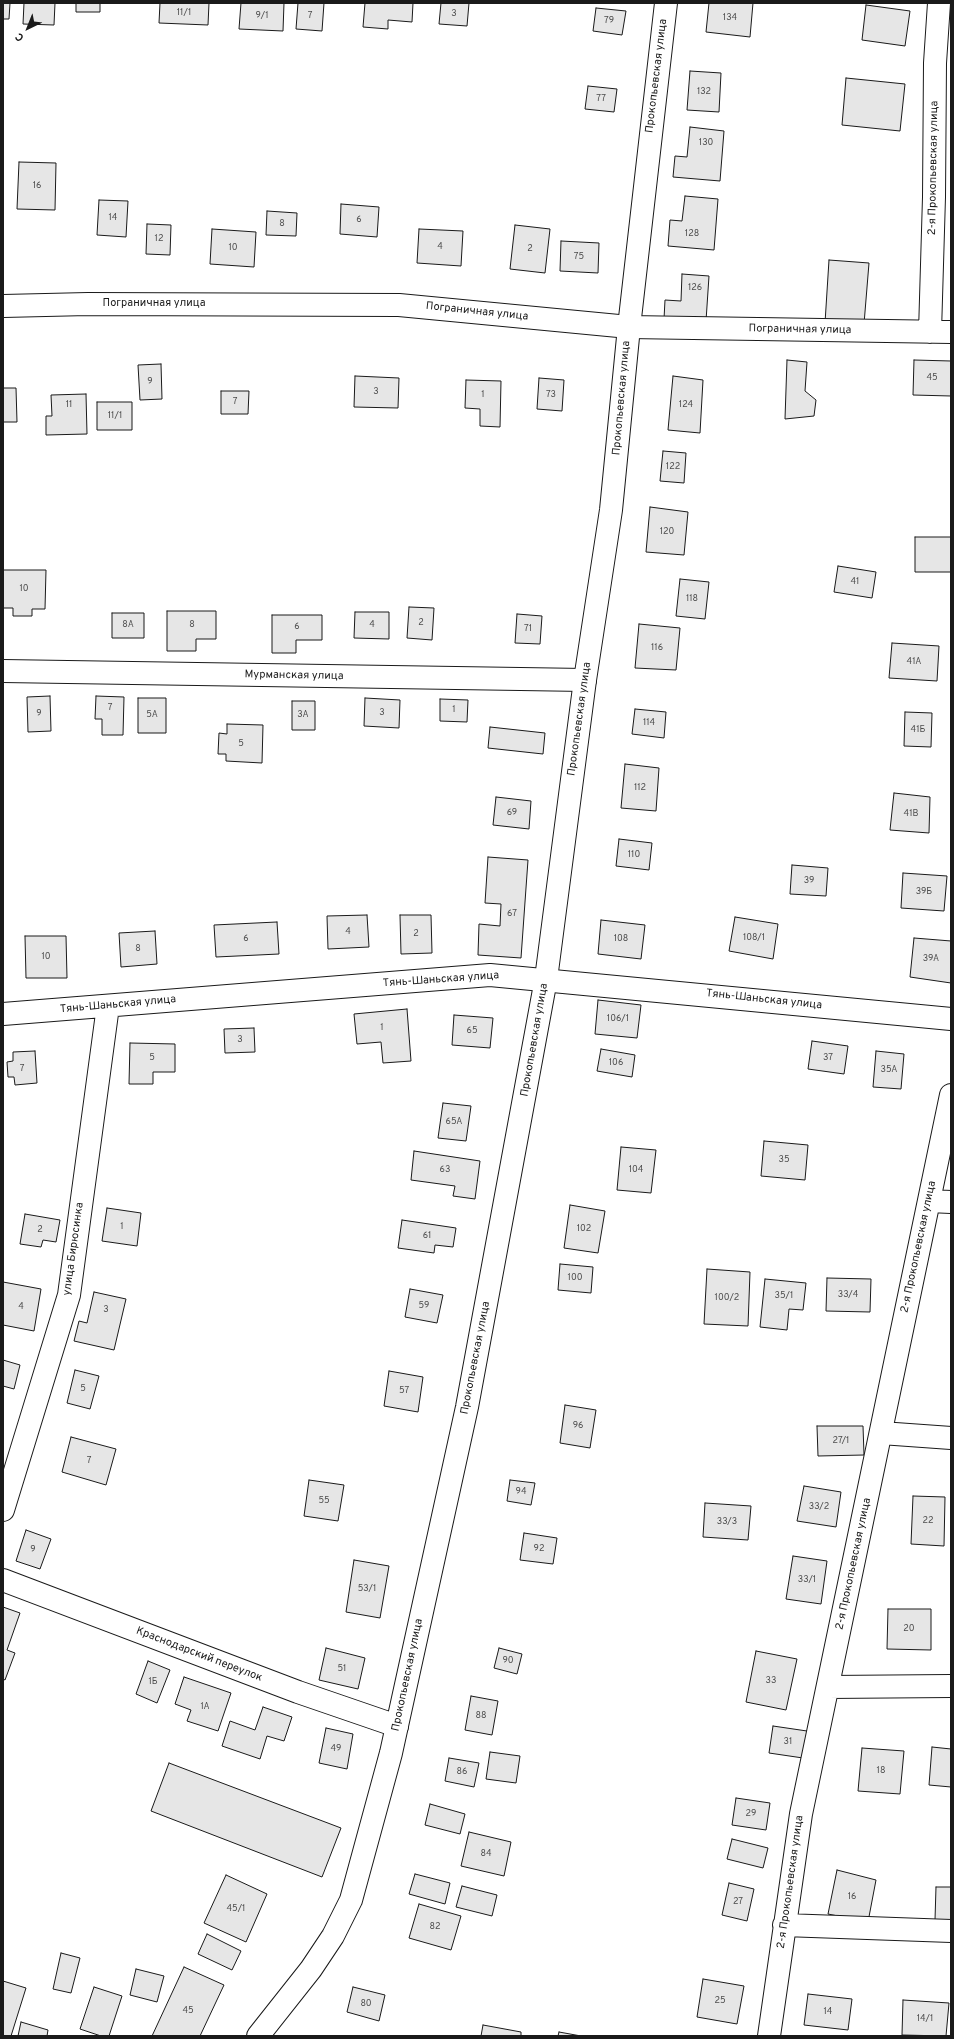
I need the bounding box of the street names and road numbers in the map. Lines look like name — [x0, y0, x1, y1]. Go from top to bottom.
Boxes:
street label: Прокопьевская улица — [643, 18, 671, 134]
street label: 2-я Прокопьевская улица — [926, 101, 942, 235]
street label: Пограничная улица — [103, 297, 205, 311]
street label: Пограничная улица — [425, 300, 529, 324]
street label: Пограничная улица — [748, 323, 852, 337]
street label: Прокопьевская улица — [610, 340, 634, 456]
street label: Прокопьевская улица — [565, 661, 595, 777]
street label: Мурманская улица — [244, 669, 344, 683]
street label: Тянь-Шаньская улица — [382, 969, 500, 991]
street label: Прокопьевская улица — [519, 982, 551, 1098]
street label: Тянь-Шаньская улица — [705, 987, 823, 1013]
street label: Тянь-Шаньская улица — [59, 993, 177, 1017]
street label: 2-я Прокопьевская улица — [899, 1180, 939, 1314]
street label: улица Бирюсинка — [61, 1201, 87, 1297]
street label: Прокопьевская улица — [459, 1300, 493, 1416]
street label: 2-я Прокопьевская улица — [834, 1497, 874, 1631]
street label: Прокопьевская улица — [390, 1617, 426, 1733]
street label: Краснодарский переулок — [134, 1625, 264, 1685]
street label: 2-я Прокопьевская улица — [775, 1814, 807, 1950]

